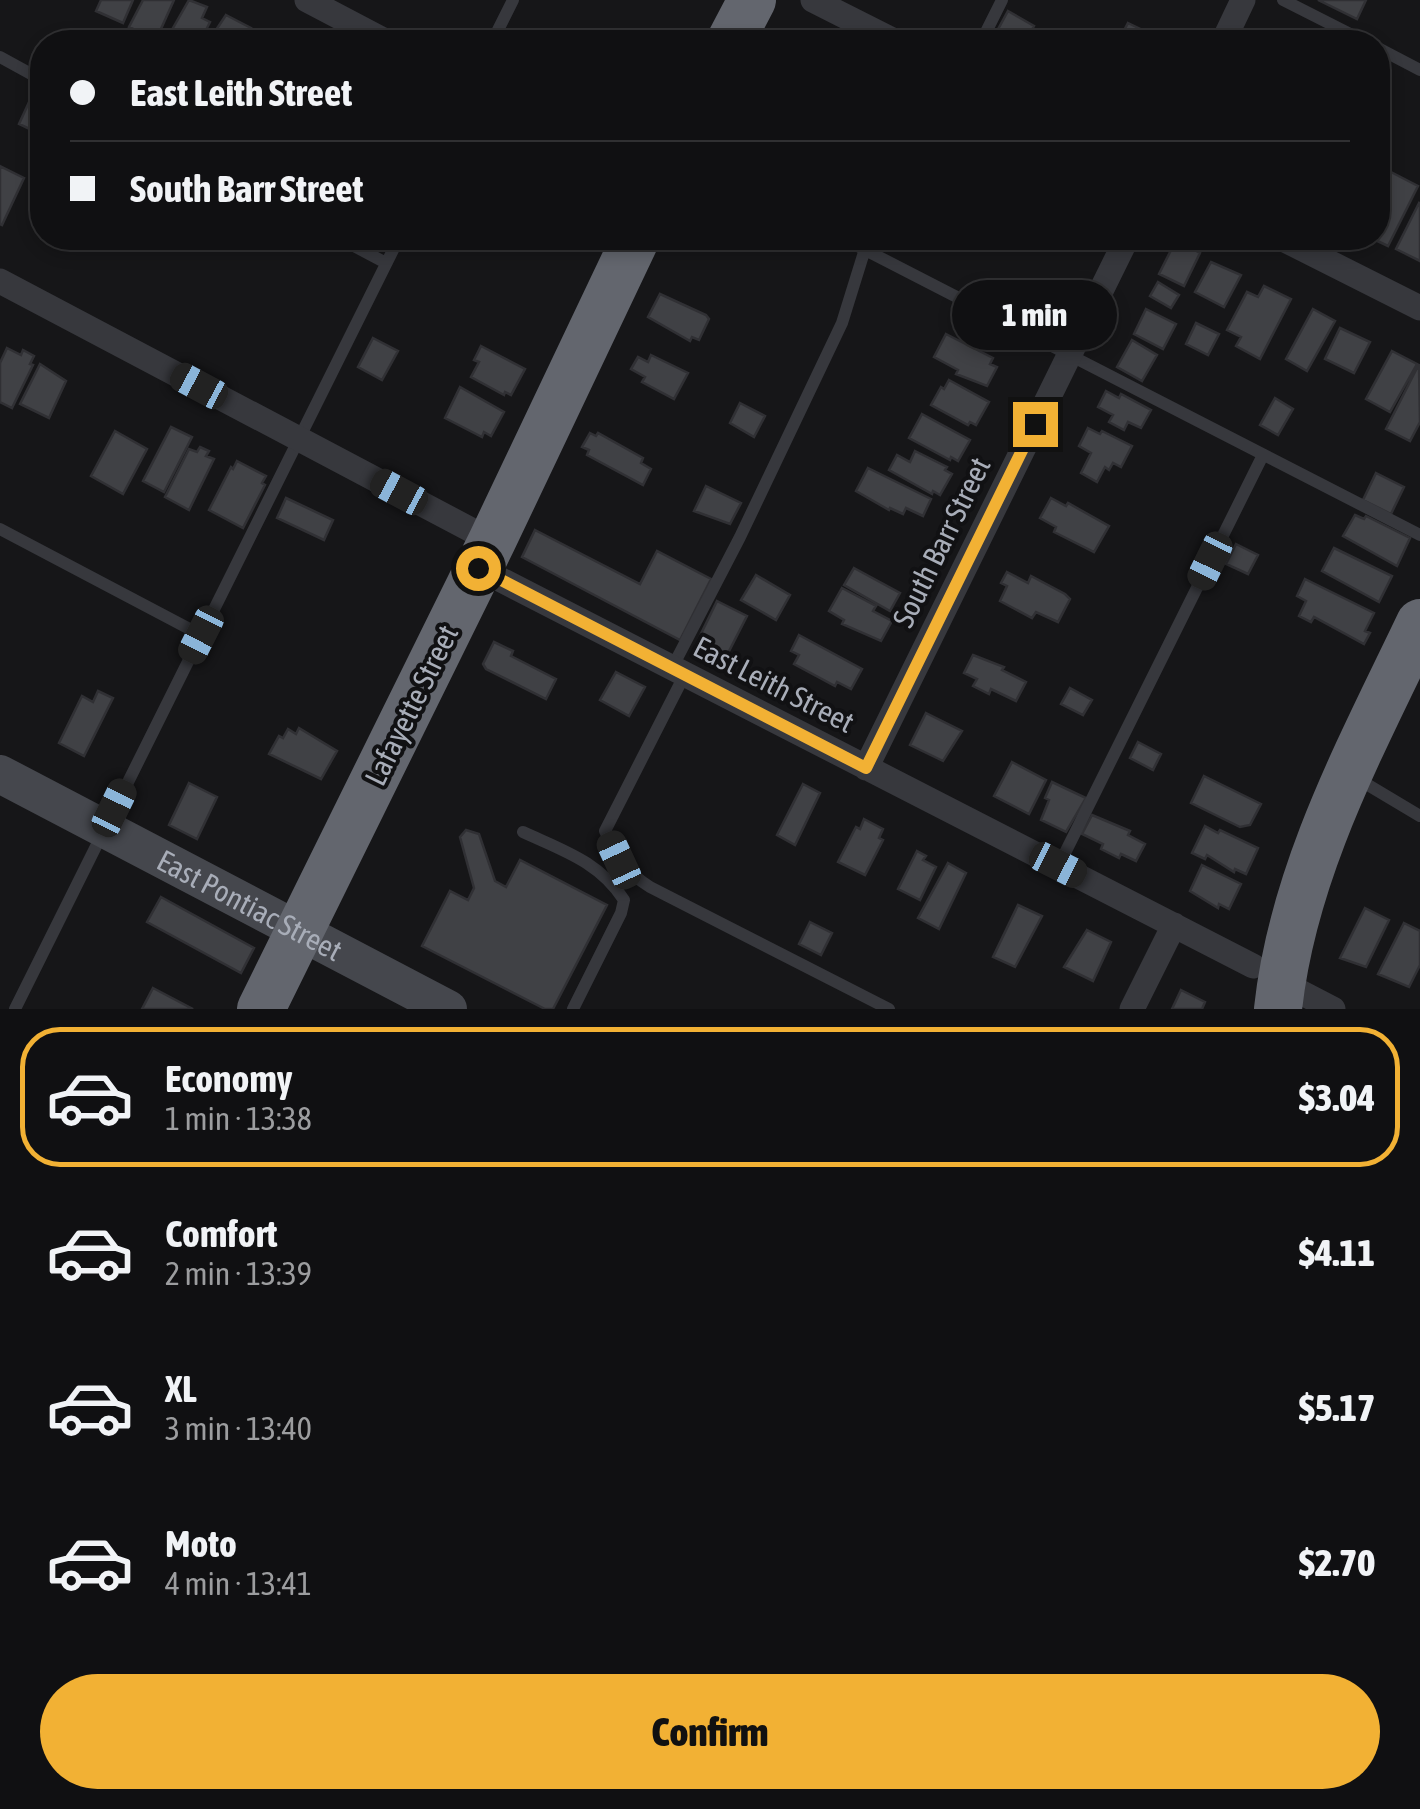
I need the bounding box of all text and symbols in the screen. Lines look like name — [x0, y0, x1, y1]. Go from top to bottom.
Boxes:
text: East Leith Street — [130, 71, 352, 114]
text: South Barr Street — [130, 167, 363, 210]
callout: 1 min — [952, 279, 1118, 349]
text: 1 min — [1002, 296, 1067, 333]
car — [165, 359, 233, 413]
route end — [1013, 402, 1058, 447]
street label: South Barr Street — [885, 452, 997, 632]
car — [365, 465, 433, 519]
car — [1183, 527, 1237, 595]
route start — [456, 546, 501, 591]
car — [174, 601, 228, 669]
street label: Lafayette Street — [358, 619, 464, 791]
street label: East Leith Street — [688, 629, 860, 739]
car — [87, 774, 141, 842]
car — [593, 826, 645, 894]
car — [1024, 838, 1092, 892]
street label: East Pontiac Street — [152, 843, 348, 967]
icon: car — [45, 1052, 135, 1142]
text: Economy — [165, 1057, 292, 1100]
text: $3.04 — [1299, 1076, 1375, 1119]
text: 1 min · 13:38 — [165, 1100, 312, 1137]
icon: car — [45, 1207, 135, 1297]
text: Comfort — [165, 1212, 277, 1255]
text: $4.11 — [1299, 1231, 1375, 1274]
text: 2 min · 13:39 — [165, 1255, 312, 1292]
icon: car — [45, 1362, 135, 1452]
text: XL — [165, 1367, 197, 1410]
text: $5.17 — [1299, 1386, 1375, 1429]
text: 3 min · 13:40 — [165, 1410, 312, 1447]
icon: car — [45, 1517, 135, 1607]
text: Moto — [165, 1522, 237, 1565]
text: $2.70 — [1299, 1541, 1375, 1584]
text: 4 min · 13:41 — [165, 1565, 312, 1602]
button: Confirm — [40, 1674, 1380, 1789]

